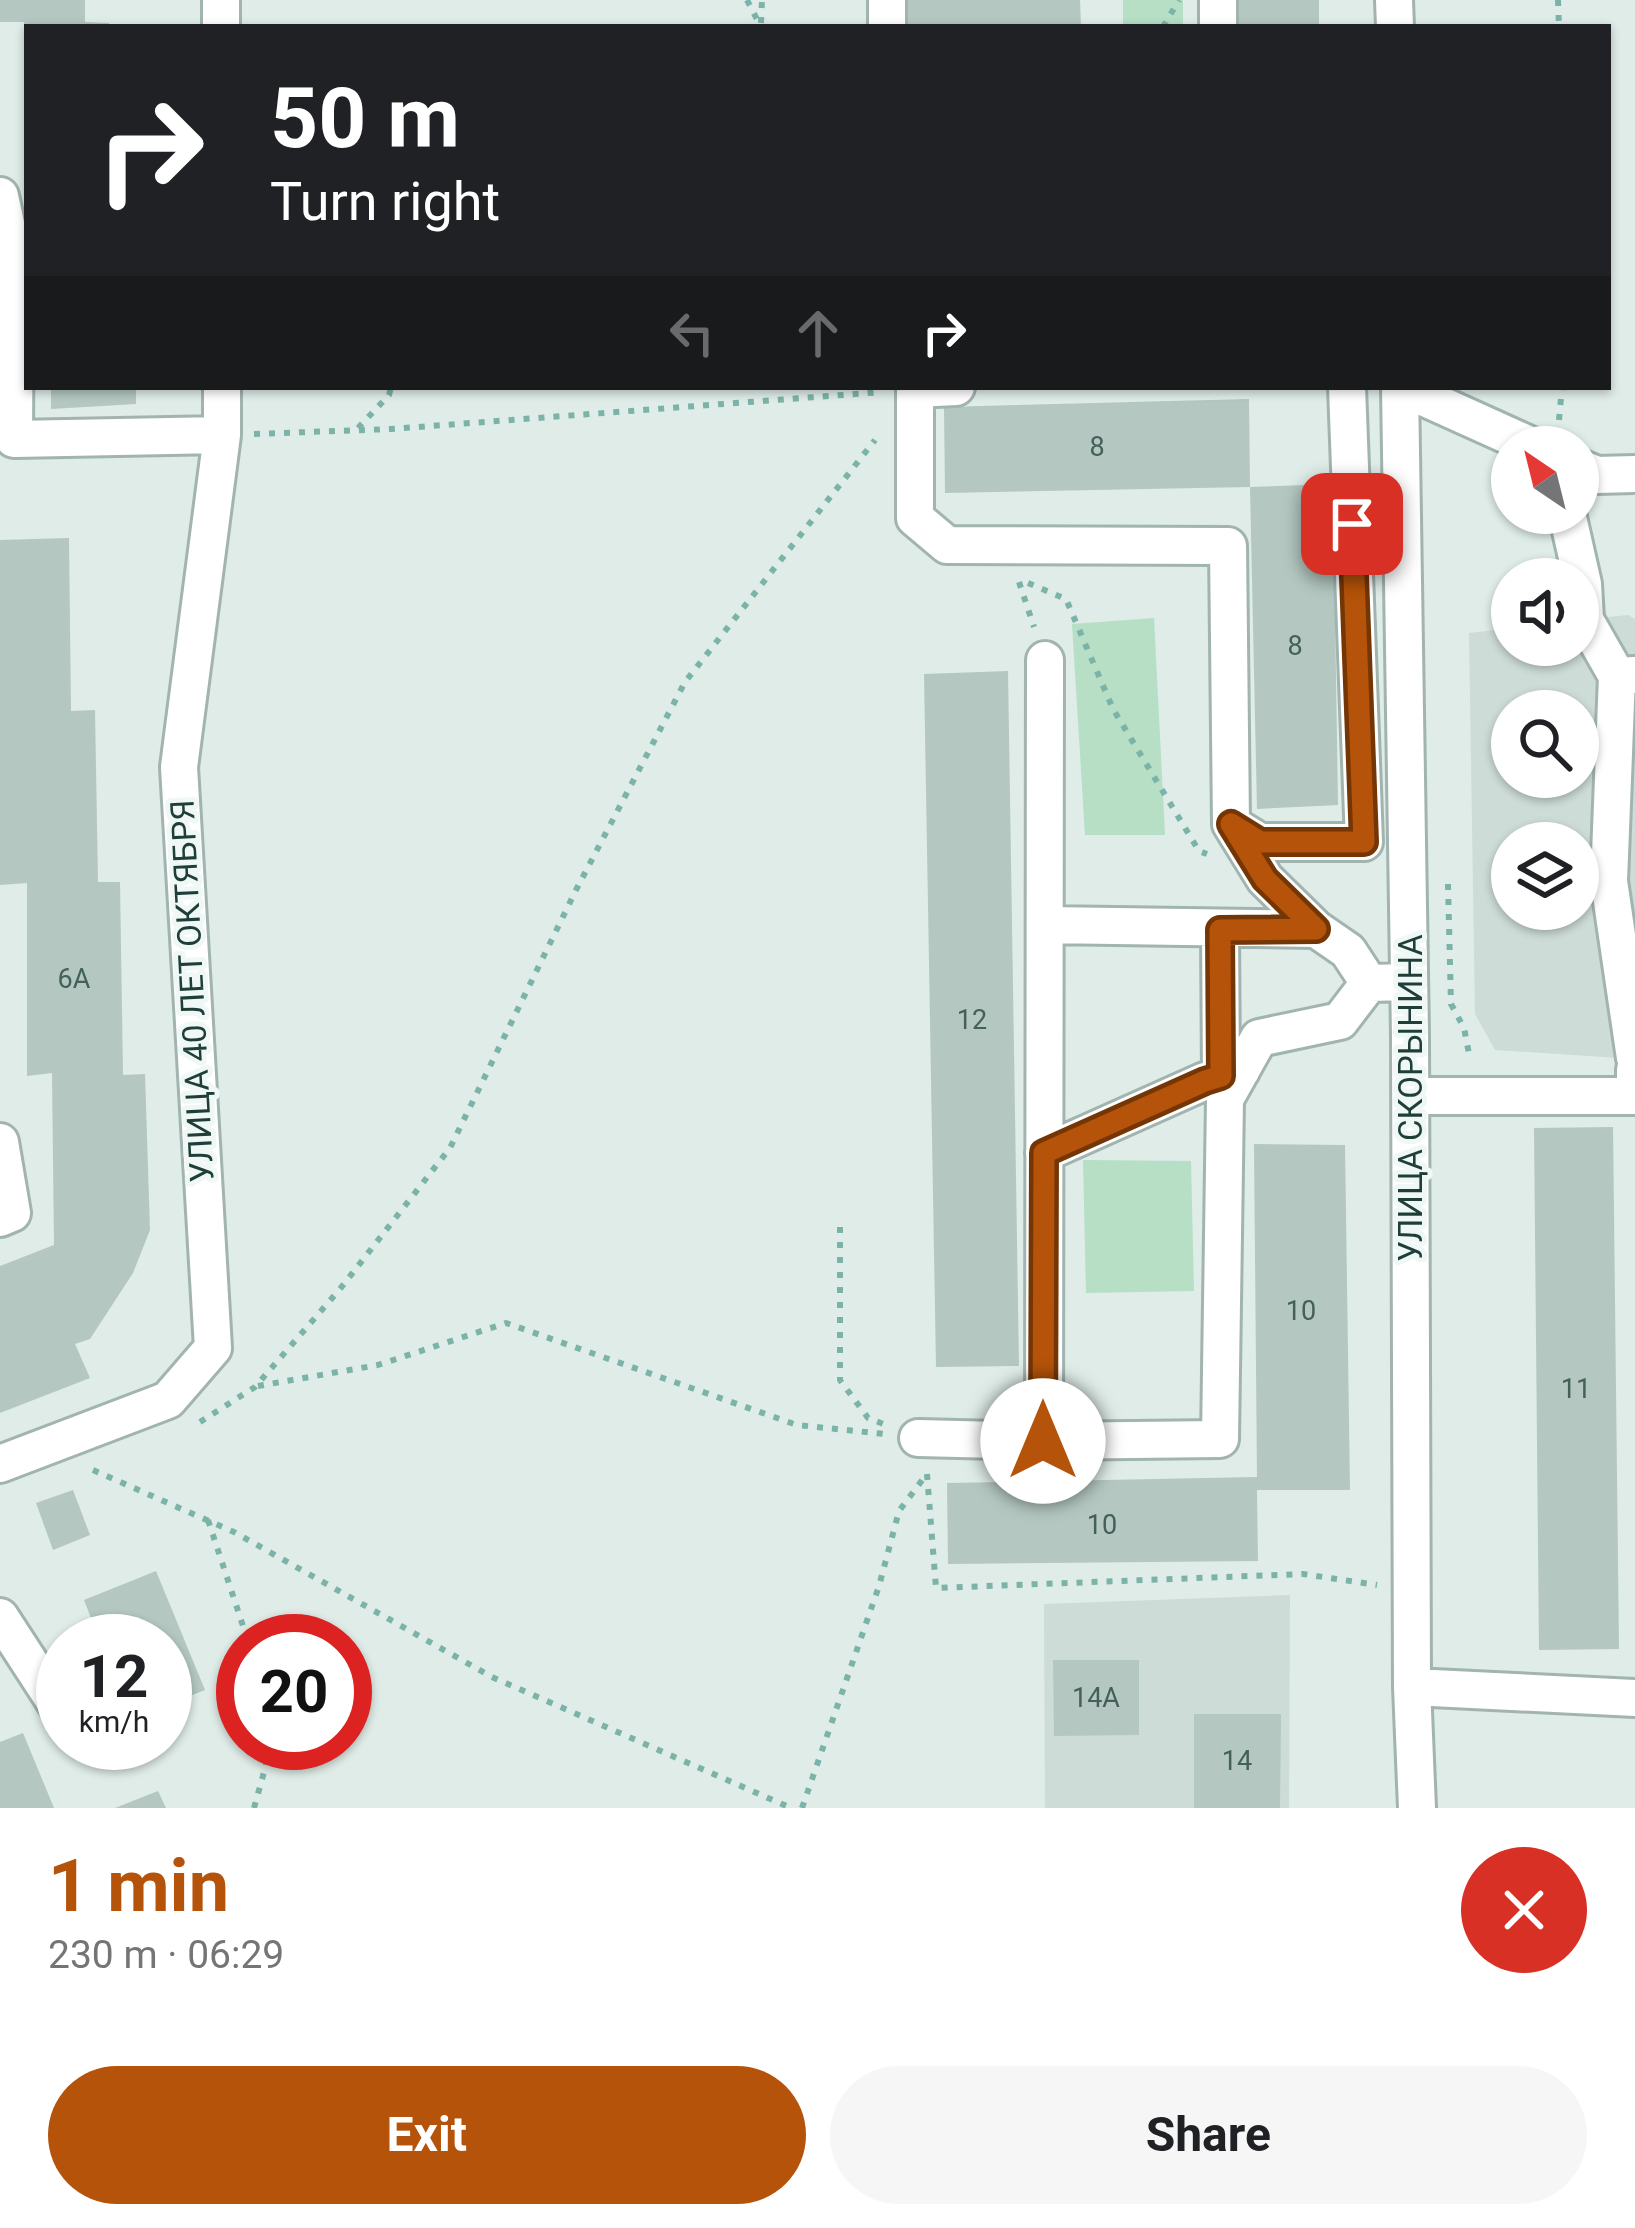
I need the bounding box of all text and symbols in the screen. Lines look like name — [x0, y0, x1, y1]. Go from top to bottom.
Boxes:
text: 50 m — [270, 69, 460, 168]
icon: right — [72, 72, 228, 228]
text: Turn right — [270, 170, 500, 233]
icon: left — [659, 300, 725, 366]
icon: ahead — [785, 300, 851, 366]
icon: right — [911, 300, 977, 366]
north arrow — [1491, 426, 1599, 534]
map controls — [1491, 426, 1599, 930]
house number: 8 — [1089, 431, 1105, 463]
pin — [1301, 473, 1403, 575]
icon: arrive — [1319, 491, 1385, 557]
button: sound — [1491, 558, 1599, 666]
house number: 8 — [1287, 630, 1303, 662]
button: search — [1491, 690, 1599, 798]
street label: УЛИЦА 40 ЛЕТ ОКТЯБРЯ — [163, 799, 221, 1183]
button: layers — [1491, 822, 1599, 930]
street label: УЛИЦА СКОРЫНИНА — [1391, 934, 1430, 1262]
house number: 6А — [58, 963, 91, 995]
house number: 12 — [957, 1004, 987, 1036]
house number: 10 — [1286, 1295, 1316, 1327]
house number: 11 — [1561, 1373, 1591, 1405]
position arrow — [980, 1378, 1106, 1504]
house number: 10 — [1087, 1509, 1117, 1541]
speed limit sign: 20 — [216, 1614, 372, 1770]
text: 12 — [80, 1641, 148, 1712]
house number: 14А — [1072, 1682, 1120, 1714]
text: km/h — [79, 1704, 149, 1739]
house number: 14 — [1222, 1745, 1252, 1777]
text: 1 min — [48, 1844, 229, 1929]
button: close — [1461, 1847, 1587, 1973]
text: 230 m · 06:29 — [48, 1932, 284, 1978]
button: Exit — [48, 2066, 806, 2204]
button: Share — [830, 2066, 1587, 2204]

